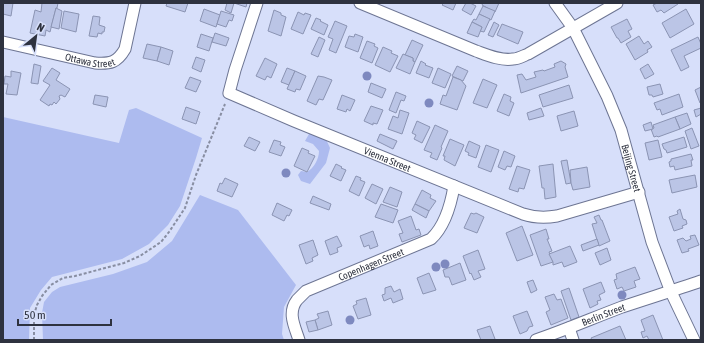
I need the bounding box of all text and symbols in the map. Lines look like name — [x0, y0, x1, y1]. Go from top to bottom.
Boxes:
north arrow — [16, 16, 56, 56]
text: N — [35, 20, 47, 34]
street label: Ottawa Street — [64, 51, 117, 69]
street label: Beijing Street — [619, 143, 643, 193]
street label: Vienna Street — [362, 145, 412, 174]
street label: Copenhagen Street — [337, 246, 405, 283]
scale bar — [18, 301, 111, 327]
street label: Berlin Street — [580, 301, 626, 328]
text: 50 m — [24, 308, 46, 322]

